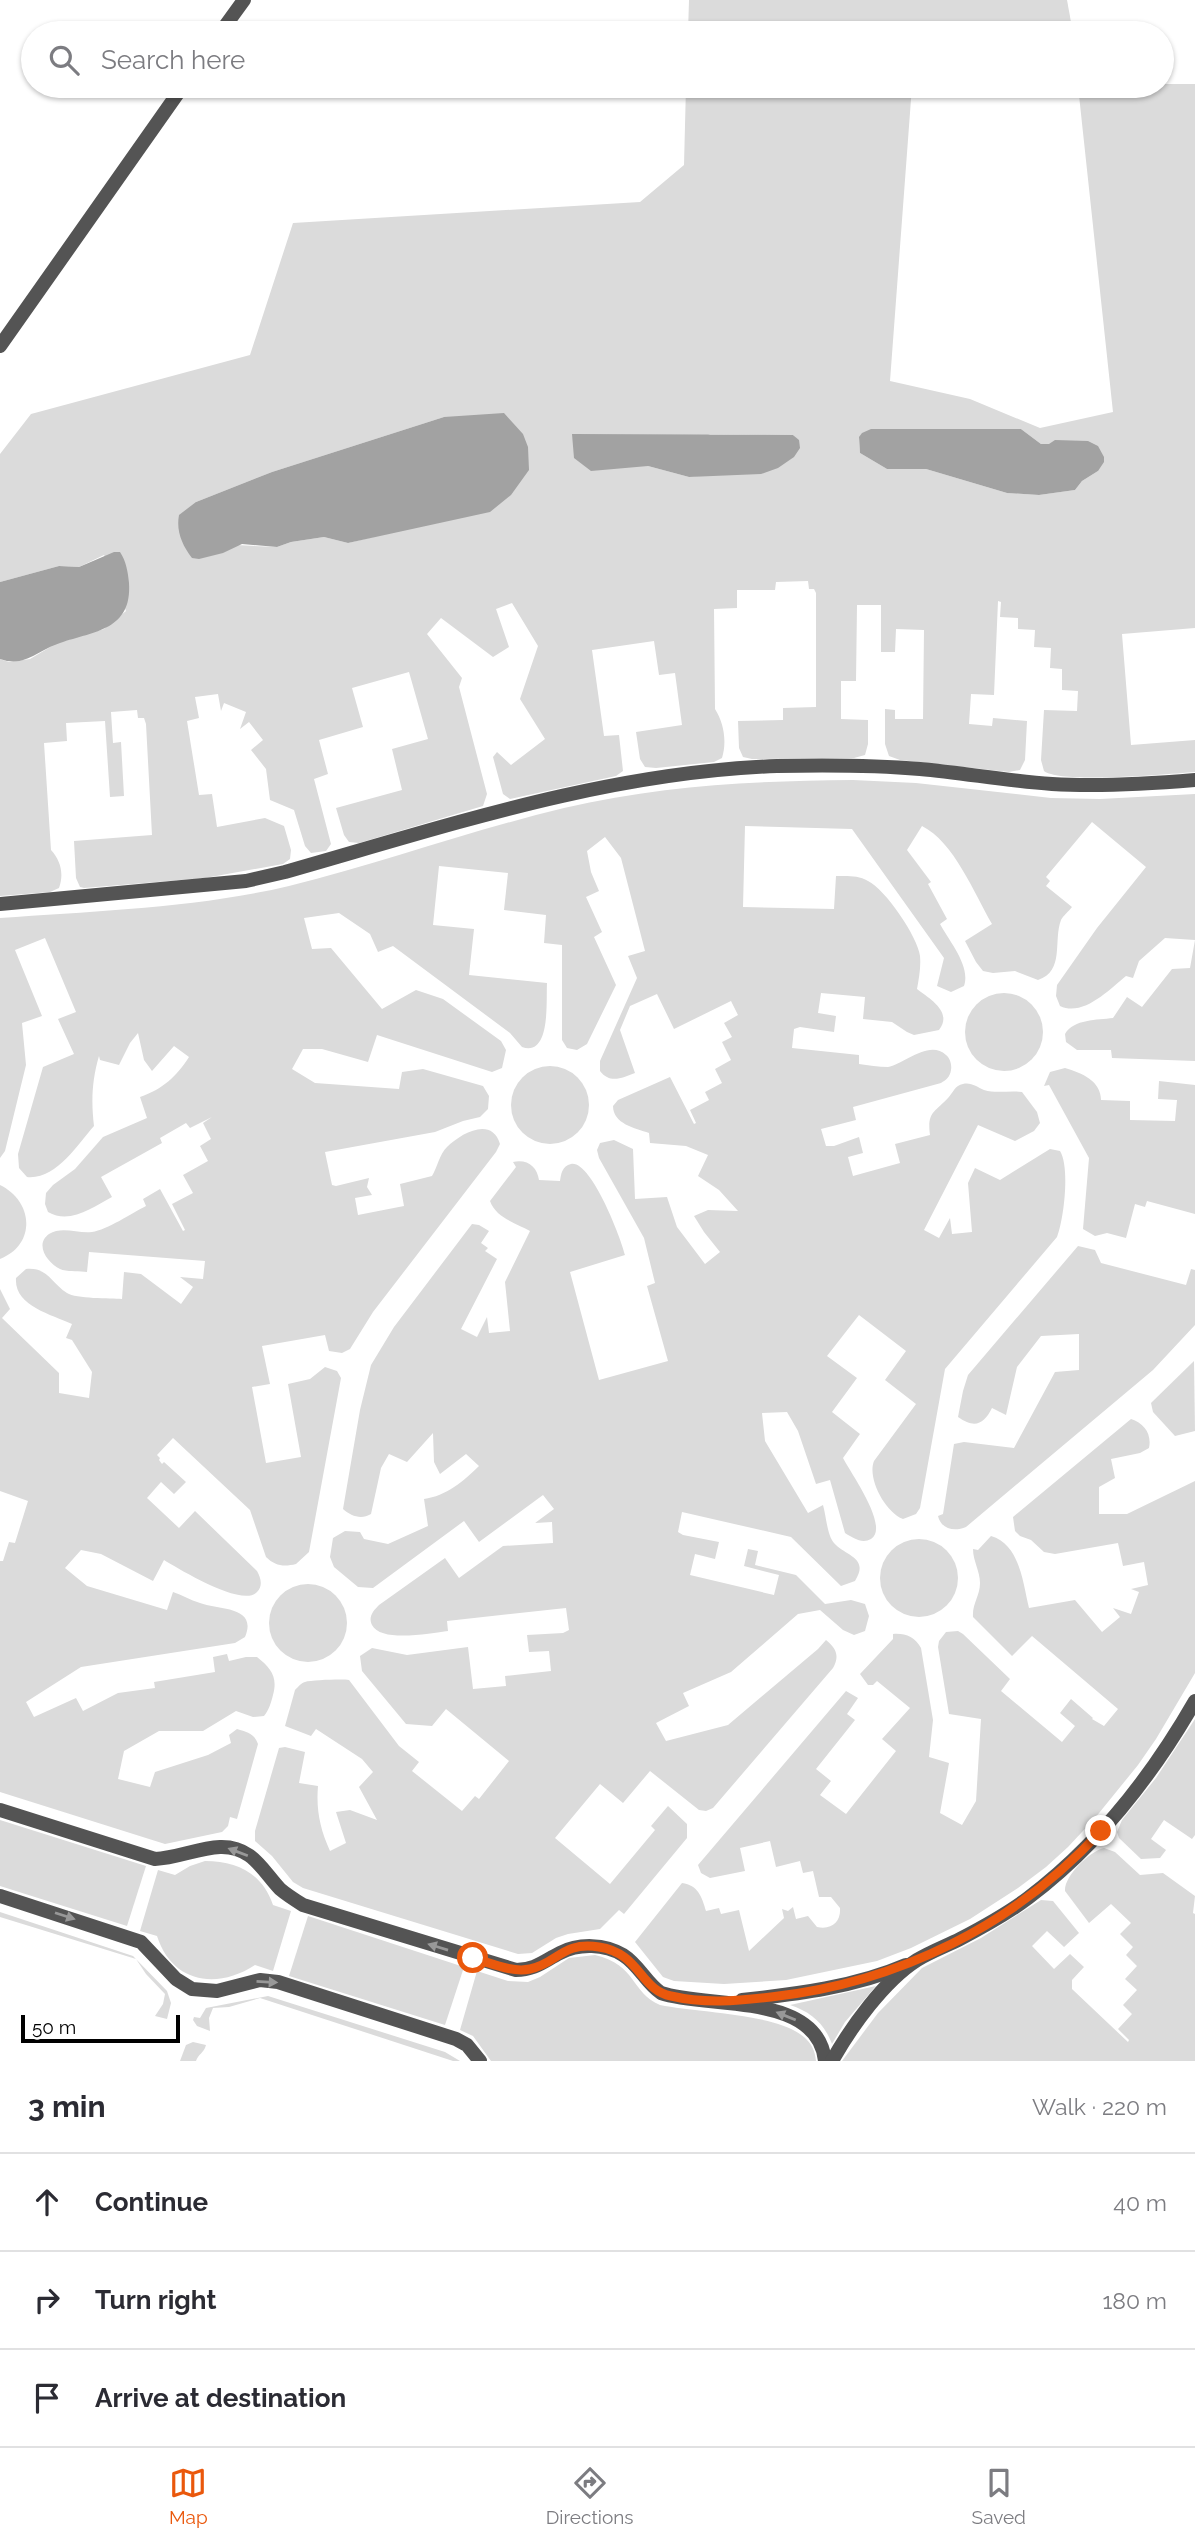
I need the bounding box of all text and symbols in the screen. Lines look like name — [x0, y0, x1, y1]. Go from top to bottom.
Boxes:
search box — [21, 21, 1174, 98]
icon: search — [45, 41, 83, 79]
text: Search here — [101, 45, 245, 75]
route end — [1085, 1815, 1116, 1846]
one-way arrow — [227, 1846, 248, 1857]
one-way arrow — [55, 1912, 76, 1922]
one-way arrow — [427, 1941, 448, 1952]
route start — [457, 1942, 488, 1973]
one-way arrow — [256, 1977, 278, 1988]
one-way arrow — [775, 2010, 796, 2021]
scale bar — [21, 2012, 180, 2044]
text: 50 m — [32, 2016, 76, 2038]
text: 3 min — [28, 2089, 106, 2124]
text: Walk · 220 m — [1032, 2093, 1167, 2120]
icon: ahead — [28, 2183, 66, 2221]
text: Continue — [95, 2187, 208, 2217]
text: 40 m — [1113, 2189, 1167, 2216]
icon: right — [28, 2281, 66, 2319]
text: Turn right — [95, 2285, 216, 2315]
text: 180 m — [1102, 2287, 1167, 2314]
icon: arrive — [28, 2379, 66, 2417]
text: Arrive at destination — [95, 2383, 346, 2413]
tab: Map — [169, 2464, 208, 2528]
tab: Directions — [546, 2464, 634, 2528]
tab: Saved — [972, 2464, 1026, 2528]

